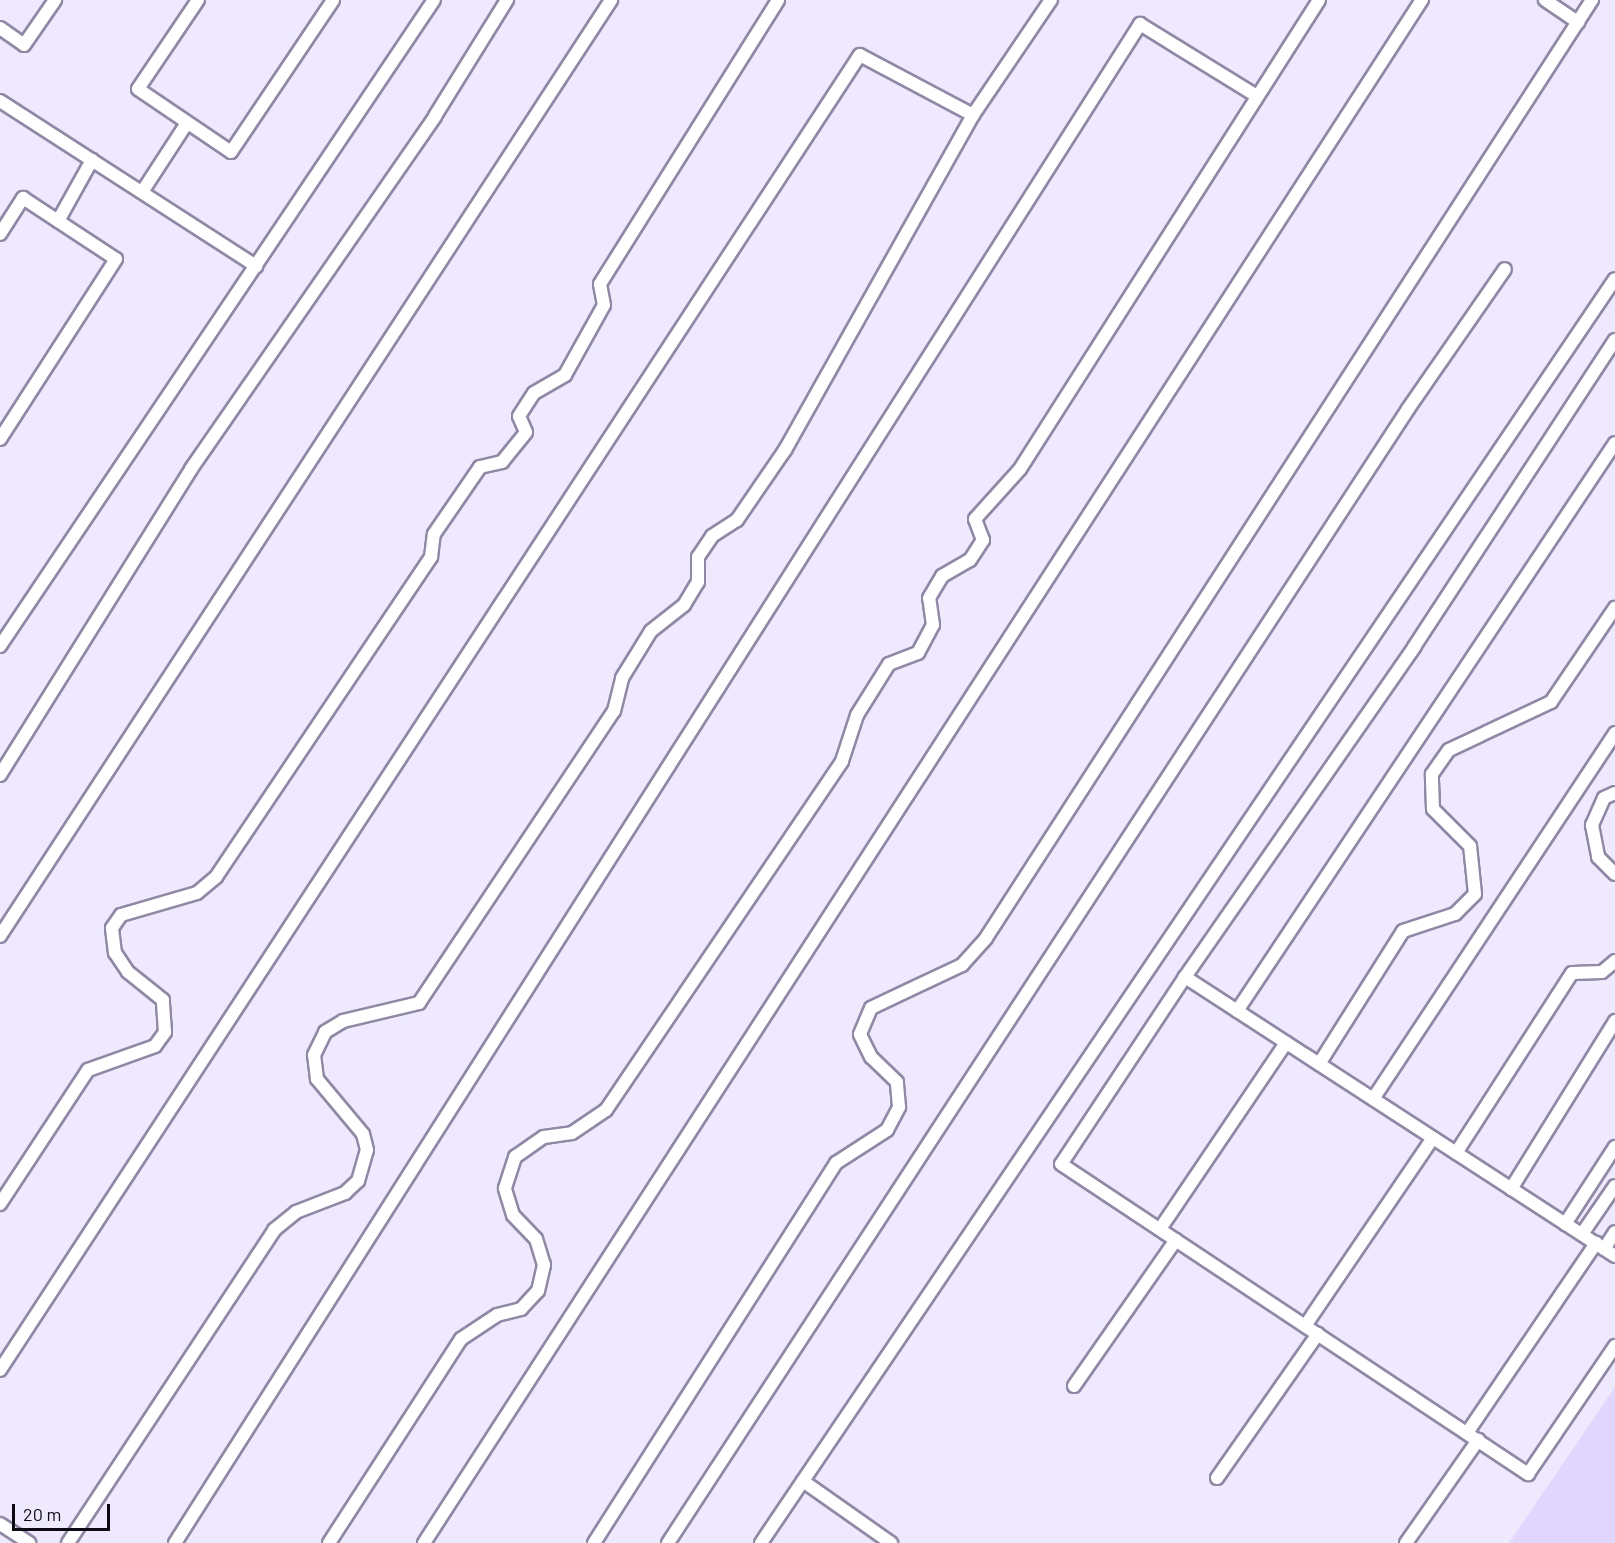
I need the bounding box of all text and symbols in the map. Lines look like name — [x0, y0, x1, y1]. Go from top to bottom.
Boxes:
scale bar — [15, 1492, 112, 1530]
text: 20 m — [23, 1503, 61, 1525]

